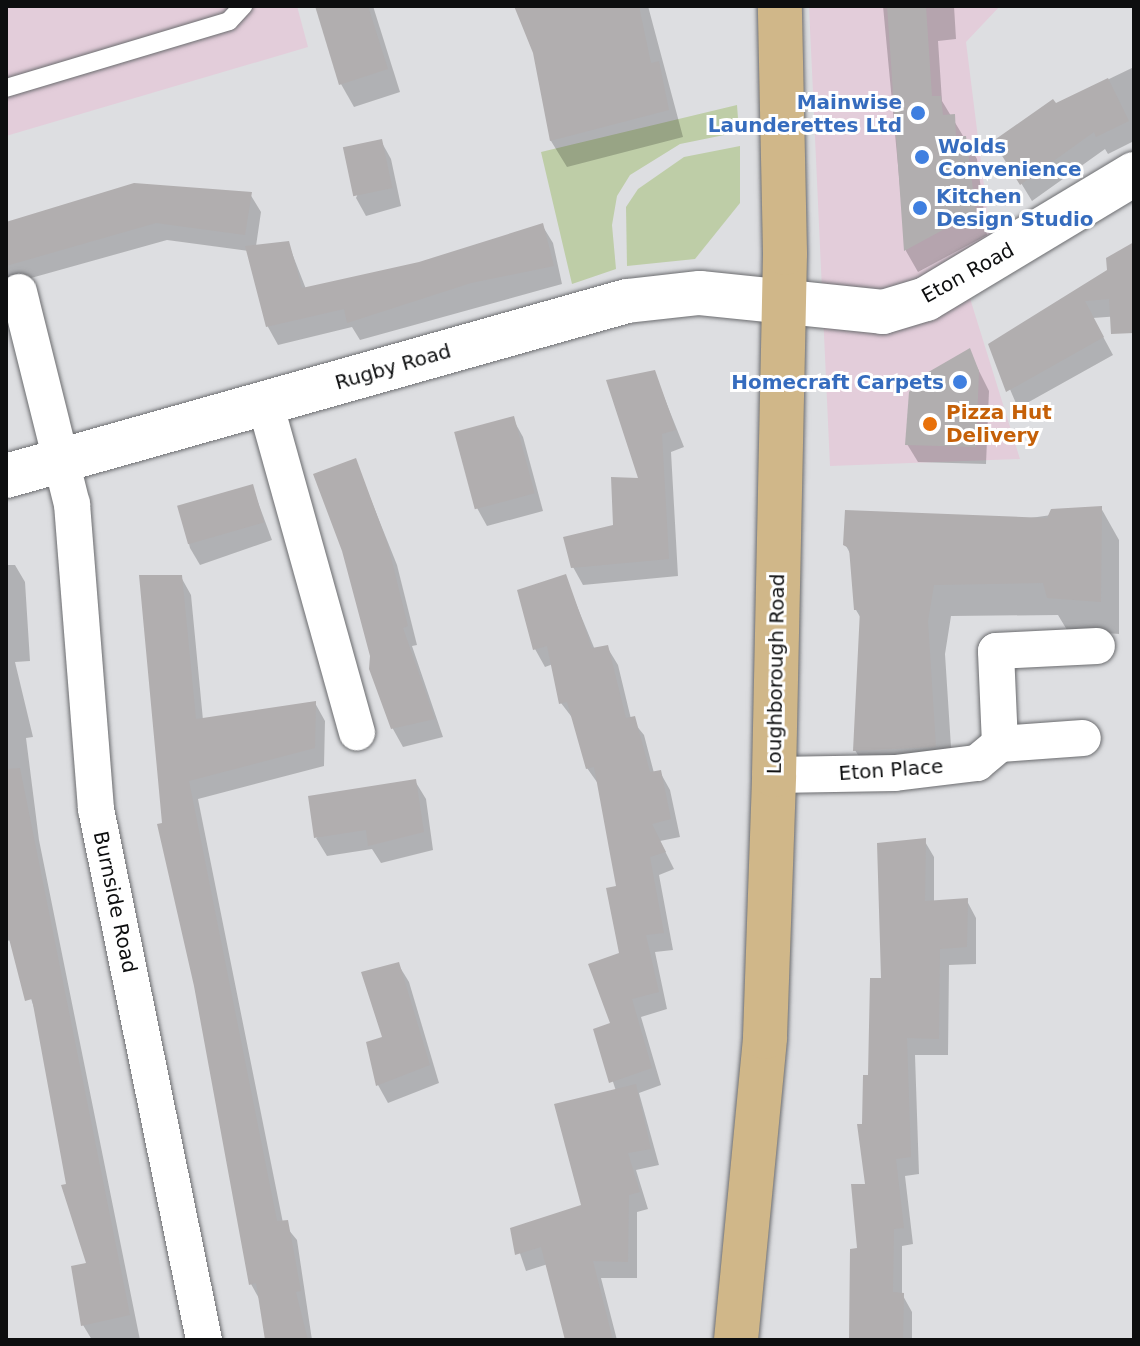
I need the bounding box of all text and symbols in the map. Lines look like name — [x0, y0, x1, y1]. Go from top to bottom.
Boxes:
place label: Mainwise Launderettes Ltd — [708, 90, 902, 137]
marker: Mainwise Launderettes Ltd — [909, 104, 927, 122]
place label: Wolds Convenience — [938, 134, 1082, 181]
marker: Wolds Convenience — [913, 148, 931, 166]
place label: Kitchen Design Studio — [936, 184, 1094, 231]
marker: Kitchen Design Studio — [911, 199, 929, 217]
street label: Eton Road — [918, 238, 1018, 308]
street label: Rugby Road — [332, 339, 454, 395]
place label: Homecraft Carpets — [731, 370, 944, 394]
marker: Homecraft Carpets — [951, 373, 969, 391]
place label: Pizza Hut Delivery — [946, 400, 1052, 447]
marker: Pizza Hut Delivery — [921, 415, 939, 433]
street label: Loughborough Road — [762, 573, 790, 775]
street label: Eton Place — [838, 754, 944, 786]
street label: Burnside Road — [88, 829, 142, 975]

